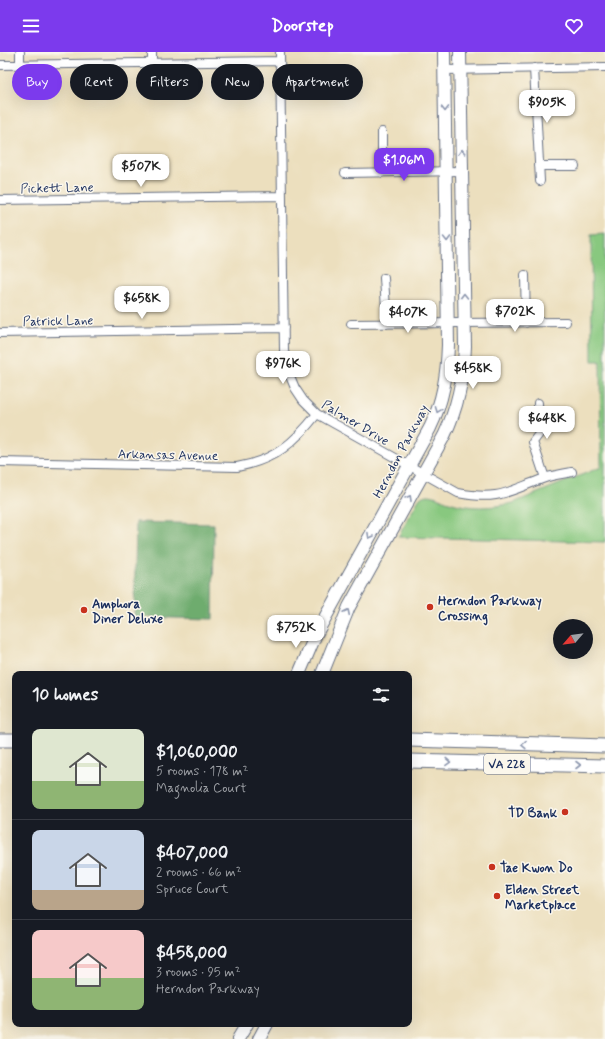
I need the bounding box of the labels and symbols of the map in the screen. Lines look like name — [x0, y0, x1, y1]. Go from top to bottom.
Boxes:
pin: $905K — [519, 90, 575, 124]
one-way arrow — [441, 106, 449, 112]
pin: $1.06M — [371, 148, 437, 182]
one-way arrow — [458, 149, 466, 155]
pin: $507K — [113, 154, 169, 188]
street label: Pickett Lane — [20, 179, 94, 198]
one-way arrow — [443, 236, 451, 242]
pin: $658K — [114, 286, 170, 320]
one-way arrow — [460, 293, 468, 299]
pin: $702K — [487, 299, 543, 333]
pin: $407K — [380, 300, 436, 334]
street label: Patrick Lane — [23, 312, 94, 331]
pin: $976K — [255, 351, 311, 385]
pin: $458K — [445, 356, 501, 390]
street label: Palmer Drive — [318, 397, 392, 450]
street label: Herndon Parkway — [369, 402, 433, 501]
one-way arrow — [434, 406, 443, 413]
pin: $648K — [519, 406, 575, 440]
street label: Arkansas Avenue — [118, 446, 218, 465]
one-way arrow — [404, 495, 411, 502]
one-way arrow — [368, 532, 375, 540]
place label: Herndon Parkway Crossing — [438, 593, 542, 626]
place label: Amphora Diner Deluxe — [92, 596, 163, 628]
marker: Herndon Parkway Crossing — [425, 602, 435, 612]
marker: Amphora Diner Deluxe — [79, 605, 89, 615]
one-way arrow — [342, 609, 350, 616]
pin: $752K — [268, 615, 324, 649]
north arrow — [553, 619, 593, 659]
one-way arrow — [521, 741, 527, 749]
road number: VA 228 — [484, 754, 530, 774]
one-way arrow — [445, 758, 451, 767]
one-way arrow — [575, 761, 581, 770]
place label: TD Bank — [508, 805, 558, 822]
marker: TD Bank — [560, 807, 570, 817]
place label: Tae Kwon Do — [500, 860, 573, 877]
marker: Tae Kwon Do — [487, 862, 497, 872]
place label: Elden Street Marketplace — [505, 882, 579, 914]
marker: Elden Street Marketplace — [492, 891, 502, 901]

